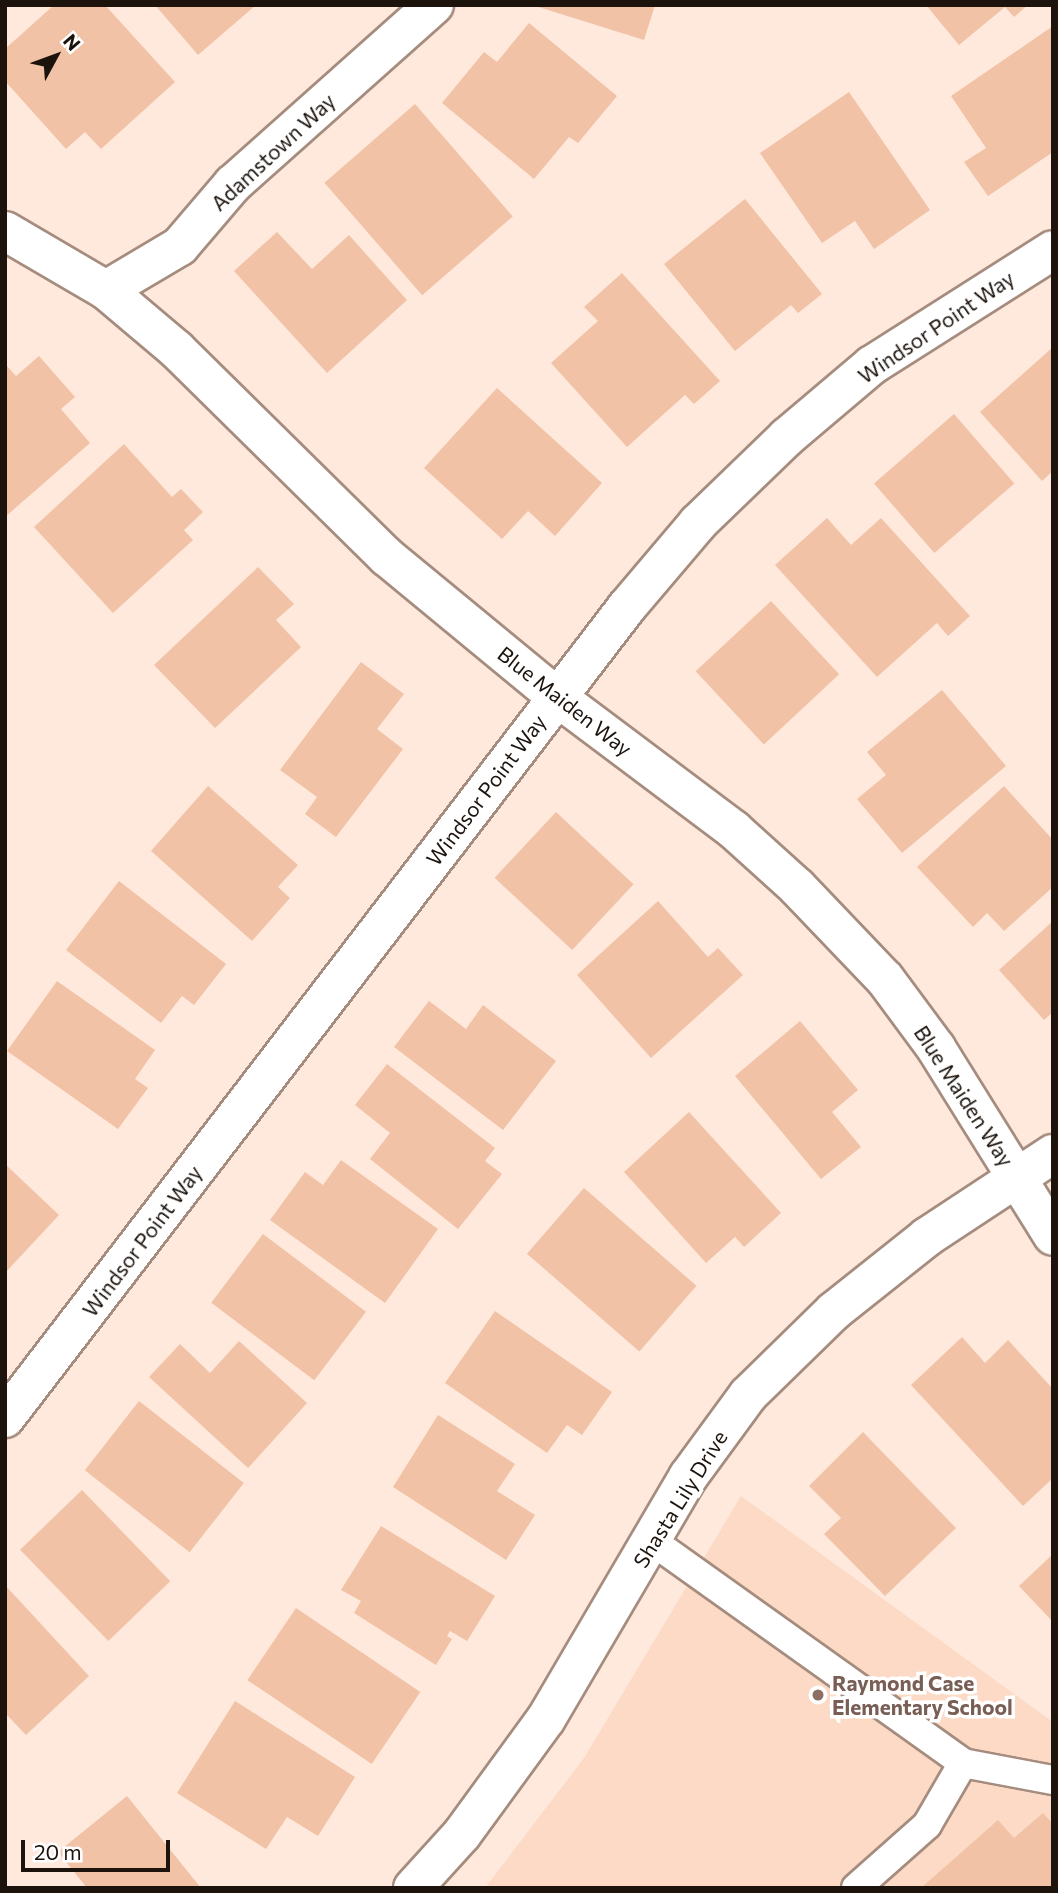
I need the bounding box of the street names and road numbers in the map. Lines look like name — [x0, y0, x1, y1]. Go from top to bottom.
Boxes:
street label: Adamstown Way — [206, 88, 340, 216]
street label: Windsor Point Way — [853, 265, 1019, 389]
street label: Blue Maiden Way — [493, 641, 637, 761]
street label: Windsor Point Way — [421, 709, 551, 871]
street label: Blue Maiden Way — [909, 1021, 1019, 1171]
street label: Windsor Point Way — [77, 1160, 207, 1322]
street label: Shasta Lily Drive — [628, 1426, 732, 1572]

